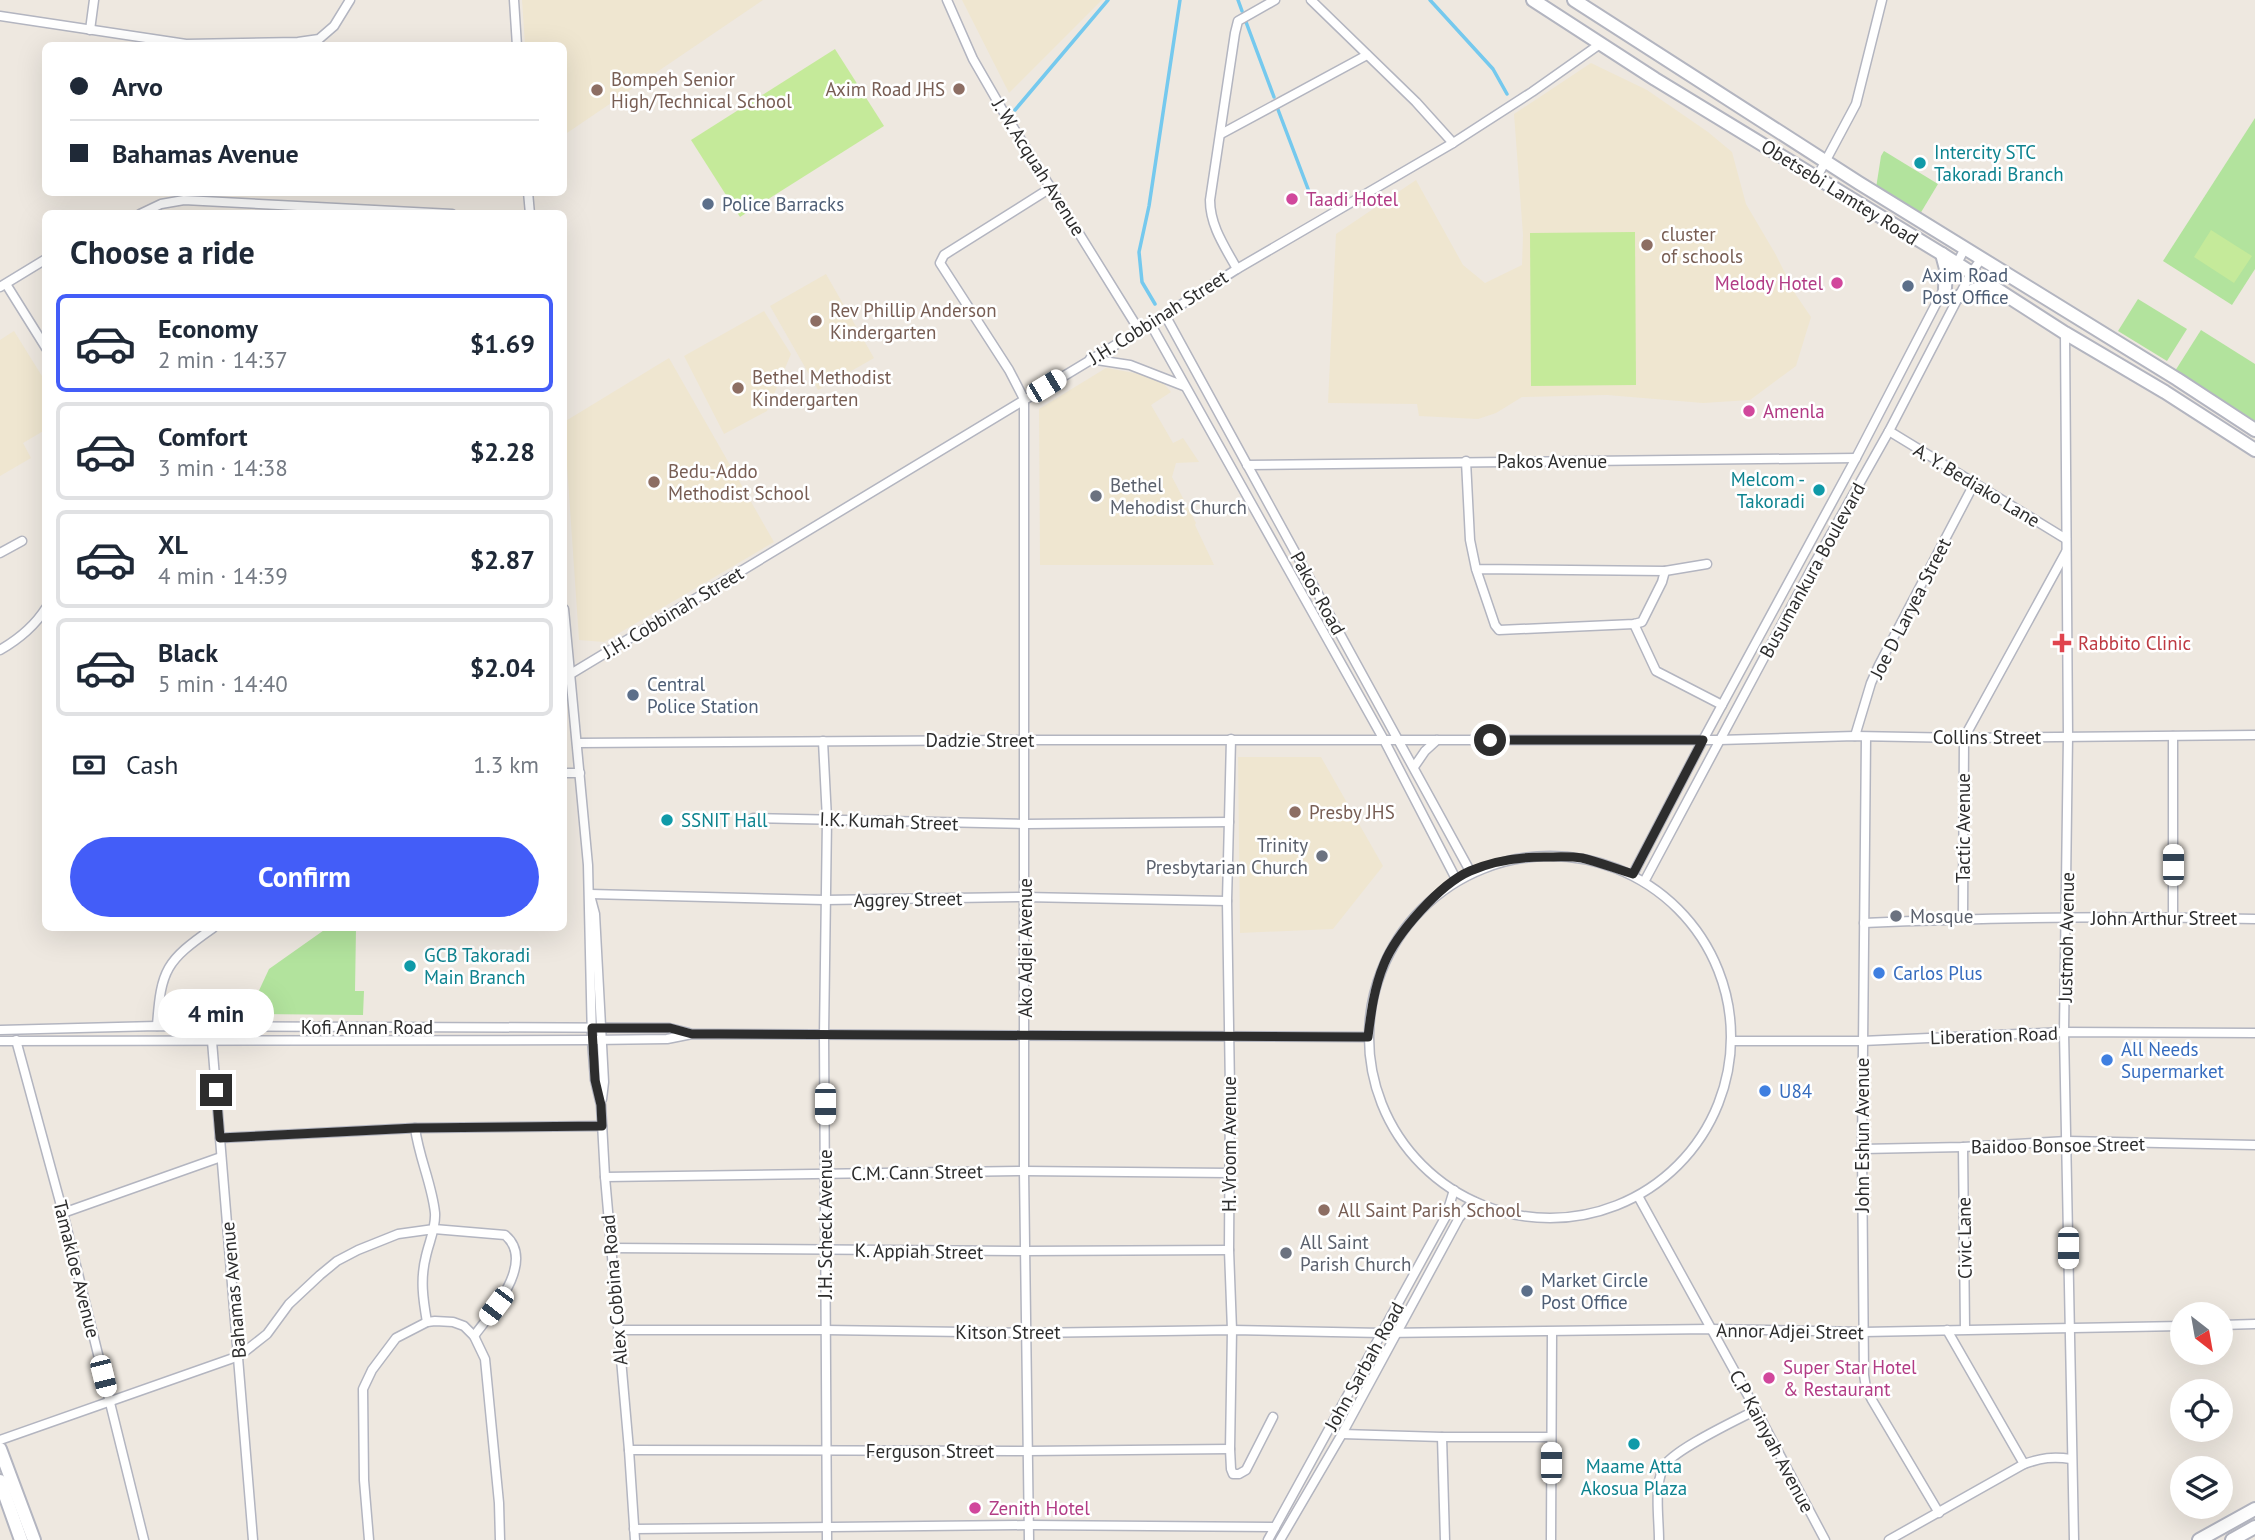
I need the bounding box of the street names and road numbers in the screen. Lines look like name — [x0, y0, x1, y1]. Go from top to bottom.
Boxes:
street label: J. W. Acquah Avenue — [987, 93, 1091, 240]
street label: Obetsebi Lamtey Road — [1757, 134, 1923, 250]
street label: J.H. Cobbinah Street — [1083, 264, 1233, 370]
street label: A. Y. Bediako Lane — [1909, 438, 2045, 532]
street label: Pakos Avenue — [1497, 449, 1607, 473]
street label: Busumankura Boulevard — [1754, 478, 1870, 662]
street label: Joe D Laryea Street — [1864, 533, 1956, 683]
street label: Pakos Road — [1285, 547, 1351, 639]
street label: J.H. Cobbinah Street — [597, 560, 748, 664]
street label: Collins Street — [1933, 725, 2042, 749]
street label: Dadzie Street — [926, 728, 1035, 752]
street label: Tactic Avenue — [1951, 773, 1975, 883]
street label: I.K. Kumah Street — [819, 807, 959, 835]
street label: Justmoh Avenue — [2053, 872, 2079, 1003]
street label: Ako Adjei Avenue — [1013, 878, 1037, 1018]
street label: Aggrey Street — [853, 886, 963, 912]
street label: John Arthur Street — [2090, 906, 2238, 930]
street label: Kofi Annan Road — [301, 1015, 433, 1039]
street label: Liberation Road — [1930, 1021, 2058, 1049]
street label: John Eshun Avenue — [1850, 1058, 1874, 1213]
street label: H. Vroom Avenue — [1217, 1076, 1241, 1212]
street label: Baidoo Bonsoe Street — [1971, 1131, 2146, 1159]
street label: J.H. Scheck Avenue — [813, 1149, 837, 1300]
street label: C.M. Cann Street — [851, 1159, 984, 1185]
street label: Civic Lane — [1951, 1197, 1977, 1279]
street label: Tamakloe Avenue — [48, 1198, 106, 1340]
street label: Alex Cobbina Road — [595, 1214, 633, 1366]
street label: Bahamas Avenue — [215, 1221, 251, 1359]
street label: K. Appiah Street — [854, 1238, 984, 1264]
street label: John Sarbah Road — [1318, 1298, 1409, 1435]
street label: Annor Adjei Street — [1716, 1318, 1865, 1344]
street label: Kitson Street — [955, 1320, 1061, 1344]
street label: C.P Kainyah Avenue — [1724, 1365, 1820, 1517]
street label: Ferguson Street — [866, 1439, 995, 1463]

